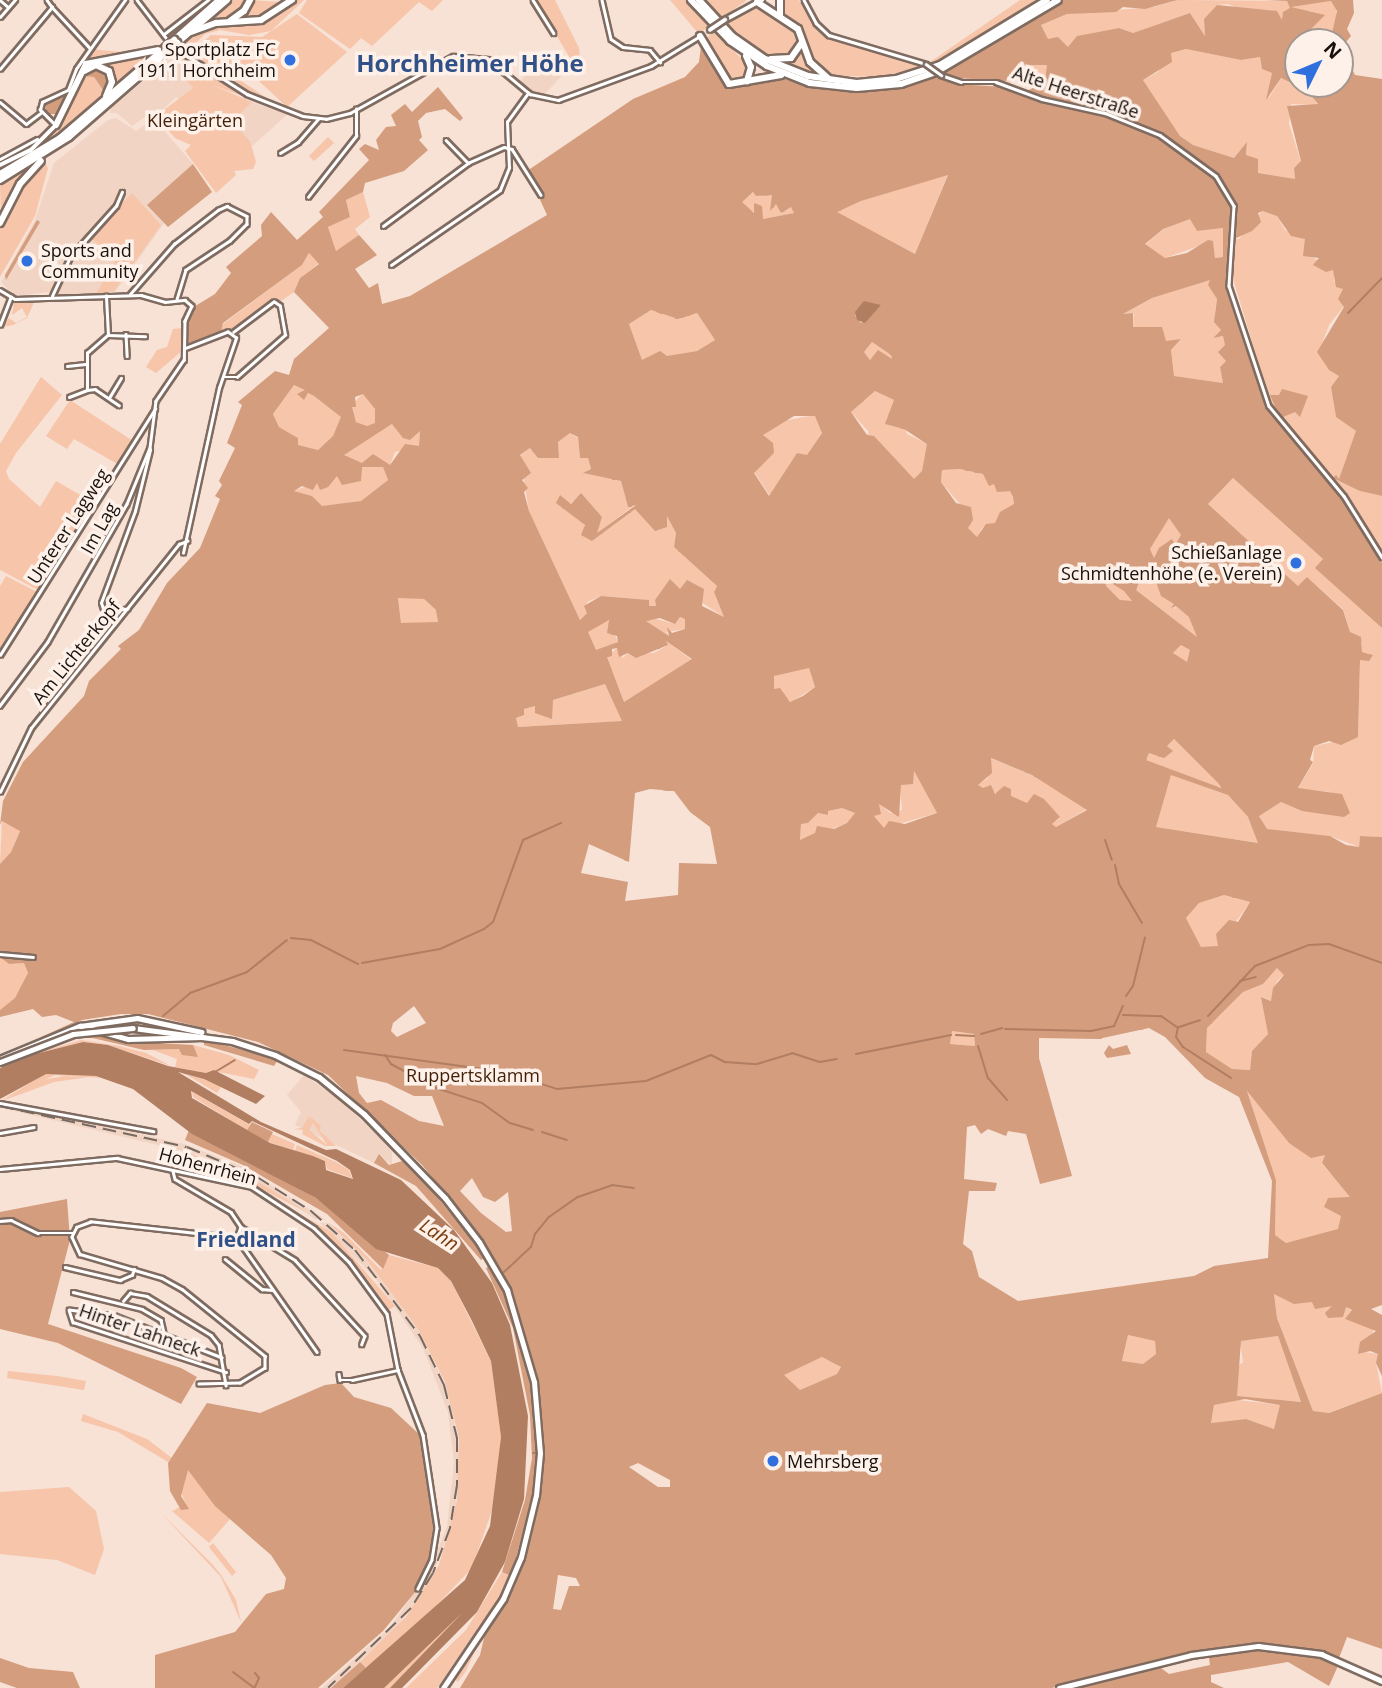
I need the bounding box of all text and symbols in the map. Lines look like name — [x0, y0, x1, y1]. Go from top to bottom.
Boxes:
north arrow — [1284, 28, 1354, 98]
text: N — [1318, 36, 1348, 65]
place label: Sportplatz FC 1911 Horchheim — [137, 39, 276, 82]
district label: Horchheimer Höhe — [356, 49, 584, 77]
marker: Sportplatz FC 1911 Horchheim — [282, 52, 298, 68]
street label: Alte Heerstraße — [1010, 61, 1142, 123]
park label: Kleingärten — [147, 109, 243, 131]
place label: Sports and Community — [41, 240, 139, 282]
marker: Sports and Community — [19, 253, 35, 269]
street label: Unterer Lagweg — [23, 464, 113, 588]
street label: Im Lag — [76, 498, 122, 558]
place label: Schießanlage Schmidtenhöhe (e. Verein) — [1061, 542, 1282, 584]
marker: Schießanlage Schmidtenhöhe (e. Verein) — [1288, 555, 1304, 571]
street label: Am Lichterkopf — [27, 596, 125, 708]
park label: Ruppertsklamm — [406, 1064, 540, 1086]
street label: Hohenrhein — [157, 1143, 259, 1189]
water label: Lahn — [415, 1214, 463, 1256]
district label: Friedland — [196, 1226, 296, 1252]
street label: Hinter Lahneck — [76, 1299, 204, 1361]
place label: Mehrsberg — [787, 1450, 879, 1472]
marker: Mehrsberg — [765, 1453, 781, 1469]

